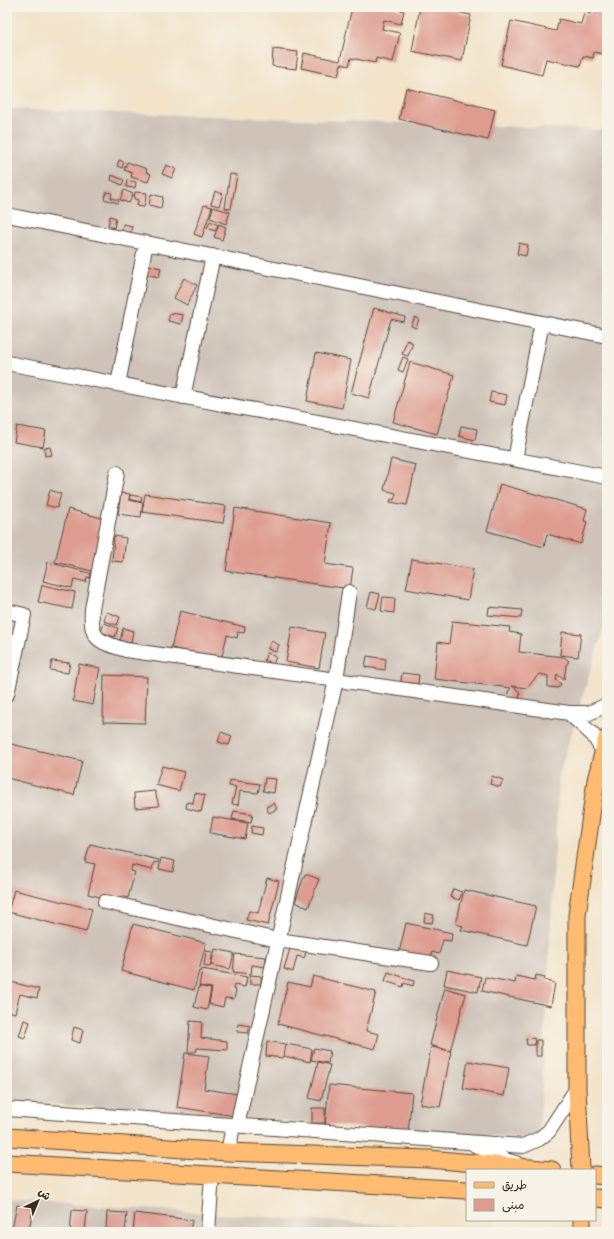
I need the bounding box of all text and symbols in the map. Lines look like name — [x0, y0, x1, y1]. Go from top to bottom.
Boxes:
legend — [466, 1169, 596, 1221]
text: طريق — [502, 1177, 527, 1195]
north arrow — [18, 1181, 58, 1221]
text: ش — [34, 1185, 54, 1204]
text: مبنى — [502, 1197, 525, 1215]

